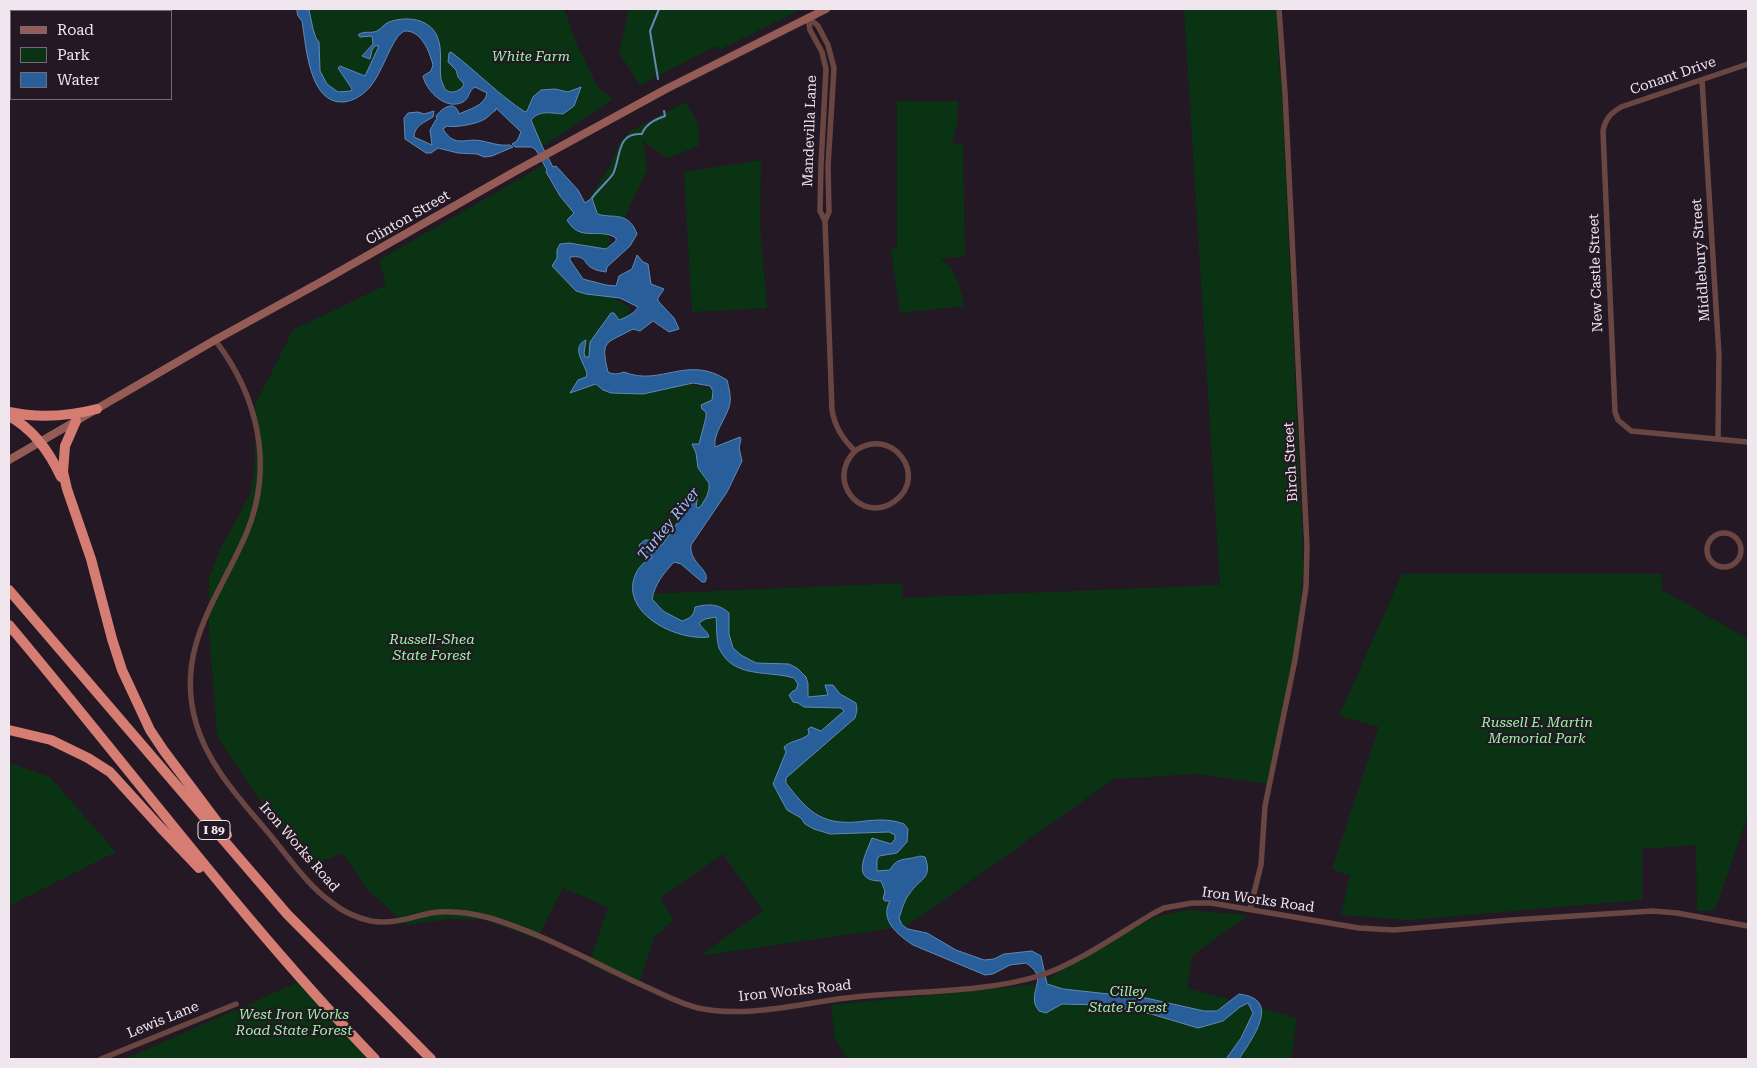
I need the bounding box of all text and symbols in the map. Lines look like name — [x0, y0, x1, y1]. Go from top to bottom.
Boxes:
legend — [10, 10, 172, 100]
text: Road — [57, 21, 94, 39]
text: Park — [57, 46, 90, 64]
park label: White Farm — [492, 49, 570, 65]
street label: Conant Drive — [1628, 53, 1718, 99]
text: Water — [57, 71, 99, 89]
street label: Mandevilla Lane — [800, 75, 820, 187]
street label: Clinton Street — [363, 187, 453, 249]
street label: Middlebury Street — [1688, 198, 1714, 322]
street label: New Castle Street — [1586, 213, 1606, 333]
street label: Birch Street — [1281, 422, 1301, 502]
water label: Turkey River — [634, 484, 704, 564]
park label: Russell-Shea State Forest — [389, 632, 475, 664]
park label: Russell E. Martin Memorial Park — [1481, 715, 1593, 748]
street label: Iron Works Road — [255, 799, 343, 895]
road number: I 89 — [198, 820, 230, 840]
street label: Iron Works Road — [1201, 884, 1315, 916]
street label: Iron Works Road — [738, 977, 852, 1005]
park label: Cilley State Forest — [1089, 984, 1167, 1016]
street label: Lewis Lane — [125, 998, 201, 1042]
park label: West Iron Works Road State Forest — [236, 1007, 352, 1040]

